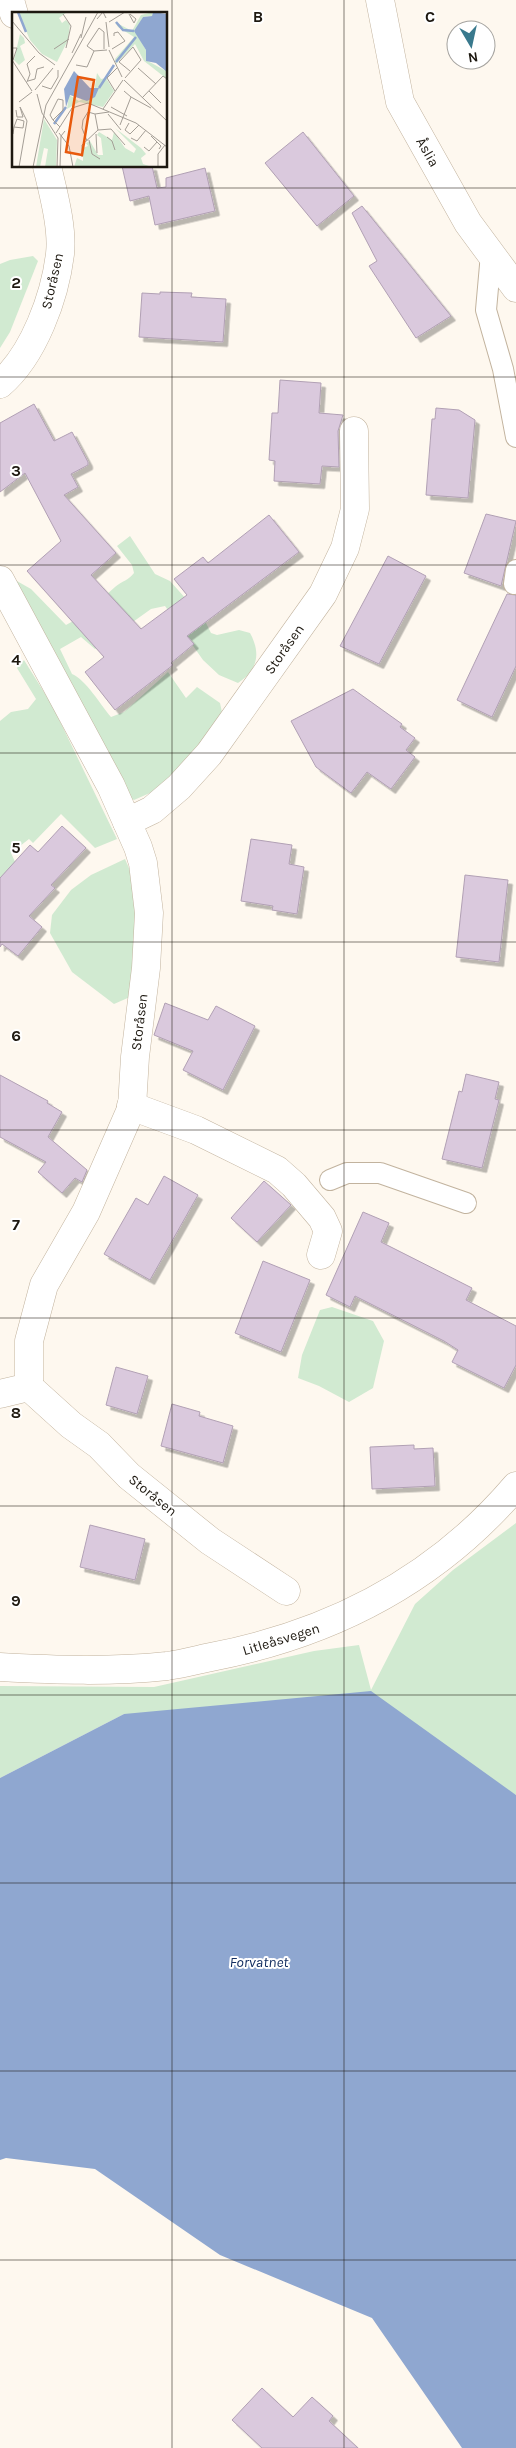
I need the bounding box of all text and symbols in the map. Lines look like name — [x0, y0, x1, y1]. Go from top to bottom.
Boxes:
text: B — [253, 7, 263, 26]
text: C — [425, 7, 435, 26]
inset map — [12, 12, 168, 168]
north arrow — [446, 20, 496, 70]
text: N — [467, 48, 479, 67]
street label: Åslia — [412, 134, 443, 170]
street label: Storåsen — [38, 251, 67, 311]
text: 2 — [11, 273, 21, 292]
text: 3 — [11, 461, 21, 480]
street label: Storåsen — [261, 621, 308, 678]
text: 4 — [11, 650, 21, 669]
text: 5 — [11, 838, 21, 857]
street label: Storåsen — [128, 993, 151, 1051]
text: 6 — [11, 1026, 21, 1045]
text: 7 — [12, 1215, 20, 1234]
text: 8 — [11, 1403, 21, 1422]
street label: Storåsen — [125, 1471, 180, 1520]
text: 9 — [11, 1591, 21, 1610]
street label: Litleåsvegen — [240, 1620, 322, 1659]
water label: Forvatnet — [230, 1953, 289, 1971]

